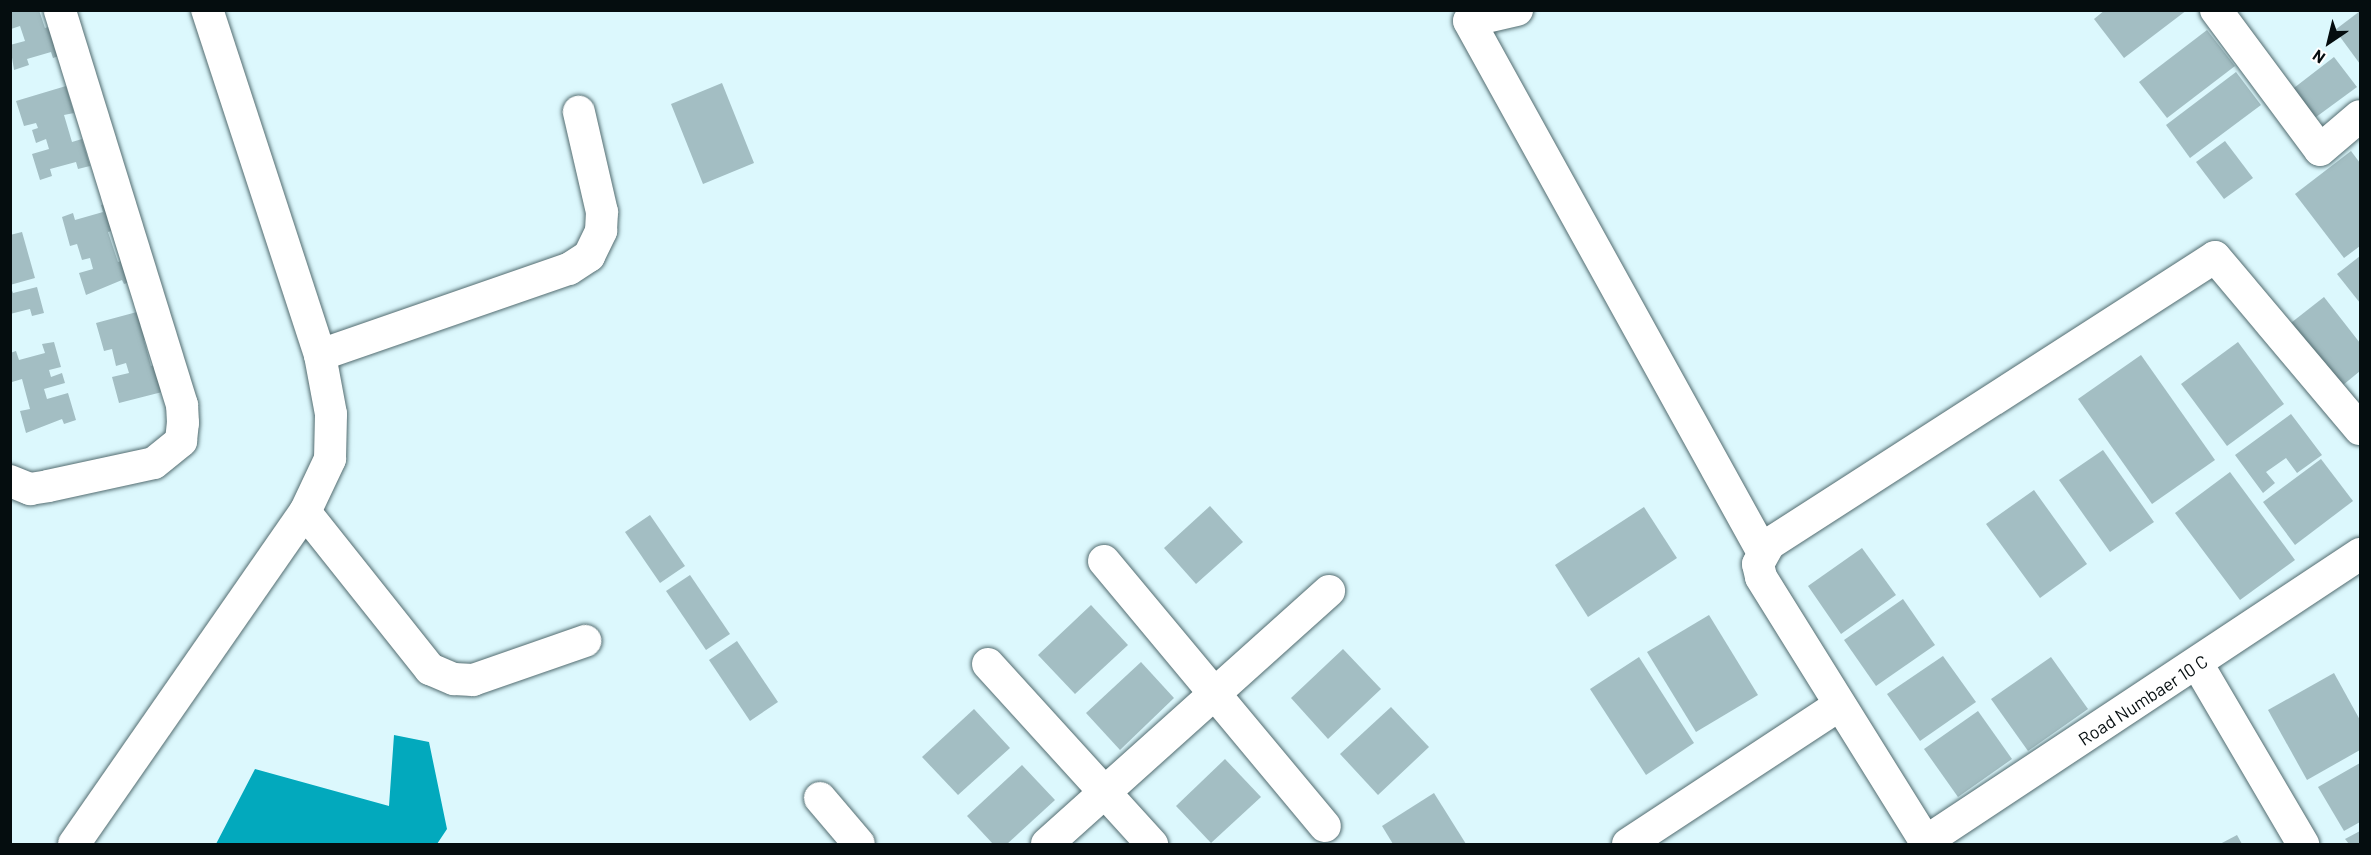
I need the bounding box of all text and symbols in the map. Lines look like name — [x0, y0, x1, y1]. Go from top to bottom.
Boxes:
north arrow — [2299, 12, 2359, 72]
text: N — [2309, 46, 2328, 68]
street label: Road Numbaer 10 C — [2074, 650, 2212, 750]

